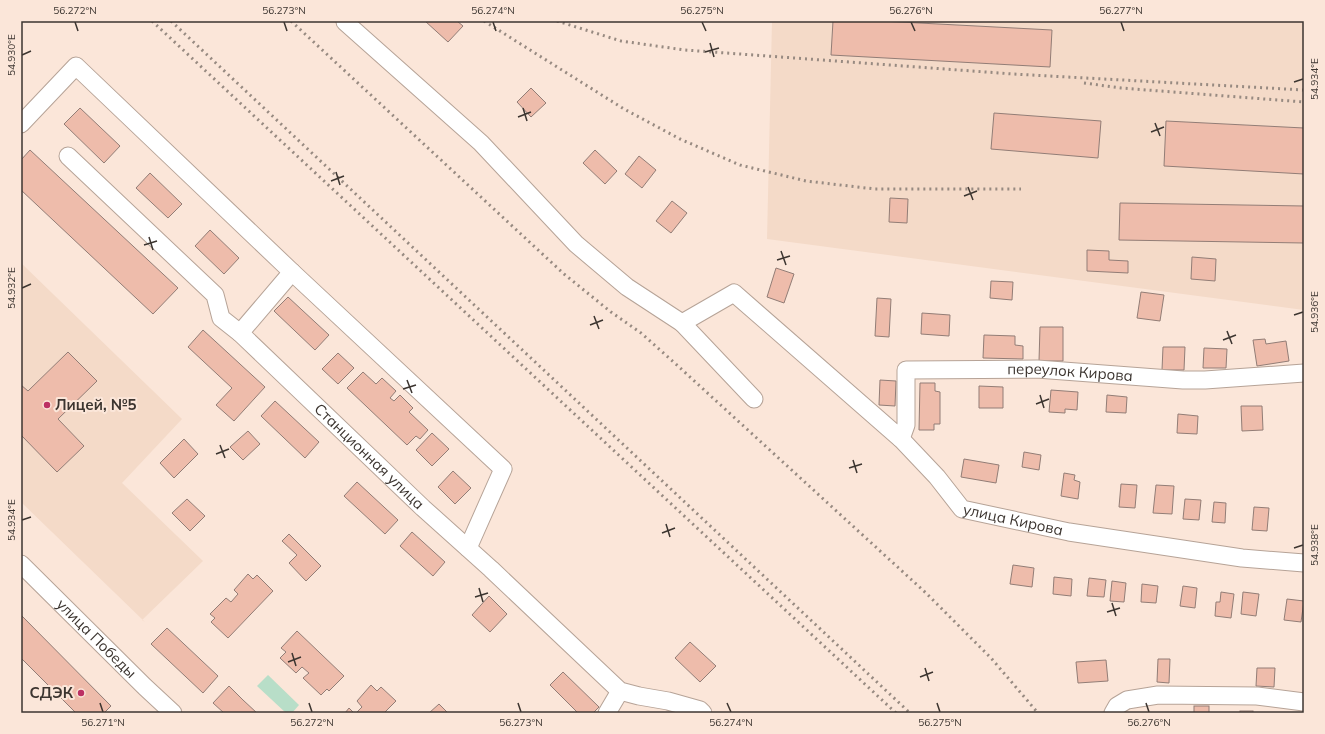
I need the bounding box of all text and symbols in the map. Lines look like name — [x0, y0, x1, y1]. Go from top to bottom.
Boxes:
text: 56.272°N — [53, 4, 97, 17]
text: 56.273°N — [262, 4, 306, 17]
text: 56.274°N — [471, 4, 515, 17]
text: 56.275°N — [680, 4, 724, 17]
text: 56.276°N — [889, 4, 933, 17]
text: 56.277°N — [1099, 4, 1143, 17]
text: 54.930°E — [5, 34, 18, 76]
text: 54.934°E — [1308, 58, 1321, 100]
text: 54.932°E — [5, 267, 18, 309]
text: 54.936°E — [1308, 291, 1321, 333]
street label: переулок Кирова — [1007, 359, 1134, 385]
place label: Лицей, №5 — [55, 395, 137, 414]
street label: Станционная улица — [311, 399, 429, 513]
marker: Лицей, №5 — [42, 400, 52, 410]
text: 54.934°E — [5, 499, 18, 541]
street label: улица Кирова — [961, 499, 1065, 539]
text: 54.938°E — [1308, 524, 1321, 566]
street label: улица Победы — [53, 595, 141, 682]
place label: СДЭК — [30, 683, 74, 702]
marker: СДЭК — [76, 688, 86, 698]
text: 56.271°N — [81, 716, 125, 729]
text: 56.272°N — [290, 716, 334, 729]
text: 56.273°N — [499, 716, 543, 729]
text: 56.274°N — [709, 716, 753, 729]
text: 56.275°N — [918, 716, 962, 729]
text: 56.276°N — [1127, 716, 1171, 729]

